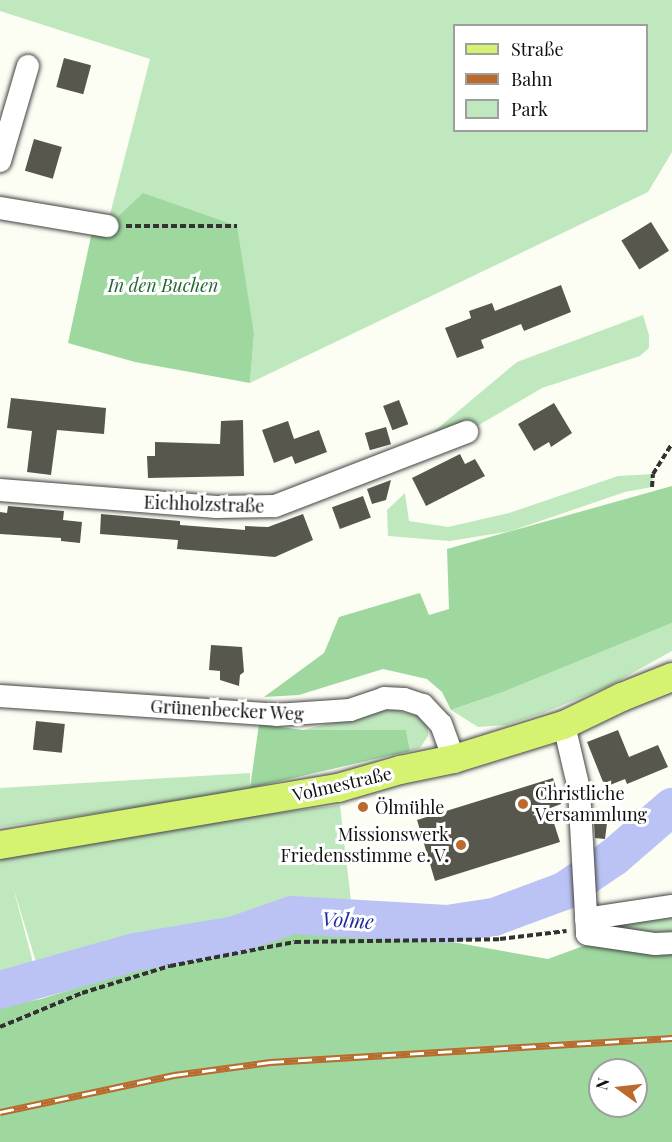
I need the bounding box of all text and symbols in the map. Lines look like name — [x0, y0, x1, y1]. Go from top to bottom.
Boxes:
legend — [453, 24, 648, 132]
text: Straße — [511, 37, 564, 61]
text: Bahn — [511, 67, 553, 91]
text: Park — [511, 97, 548, 121]
park label: In den Buchen — [108, 274, 218, 296]
street label: Eichholzstraße — [143, 491, 265, 517]
street label: Grünenbecker Weg — [149, 695, 305, 725]
street label: Volmestraße — [290, 762, 394, 806]
place label: Christliche Versammlung — [535, 783, 647, 826]
place label: Ölmühle — [375, 796, 444, 818]
marker: Christliche Versammlung — [516, 797, 530, 811]
marker: Ölmühle — [356, 800, 370, 814]
place label: Missionswerk Friedensstimme e. V. — [280, 824, 449, 866]
marker: Missionswerk Friedensstimme e. V. — [454, 838, 468, 852]
water label: Volme — [322, 906, 374, 932]
north arrow — [588, 1058, 648, 1118]
text: N — [590, 1075, 614, 1092]

